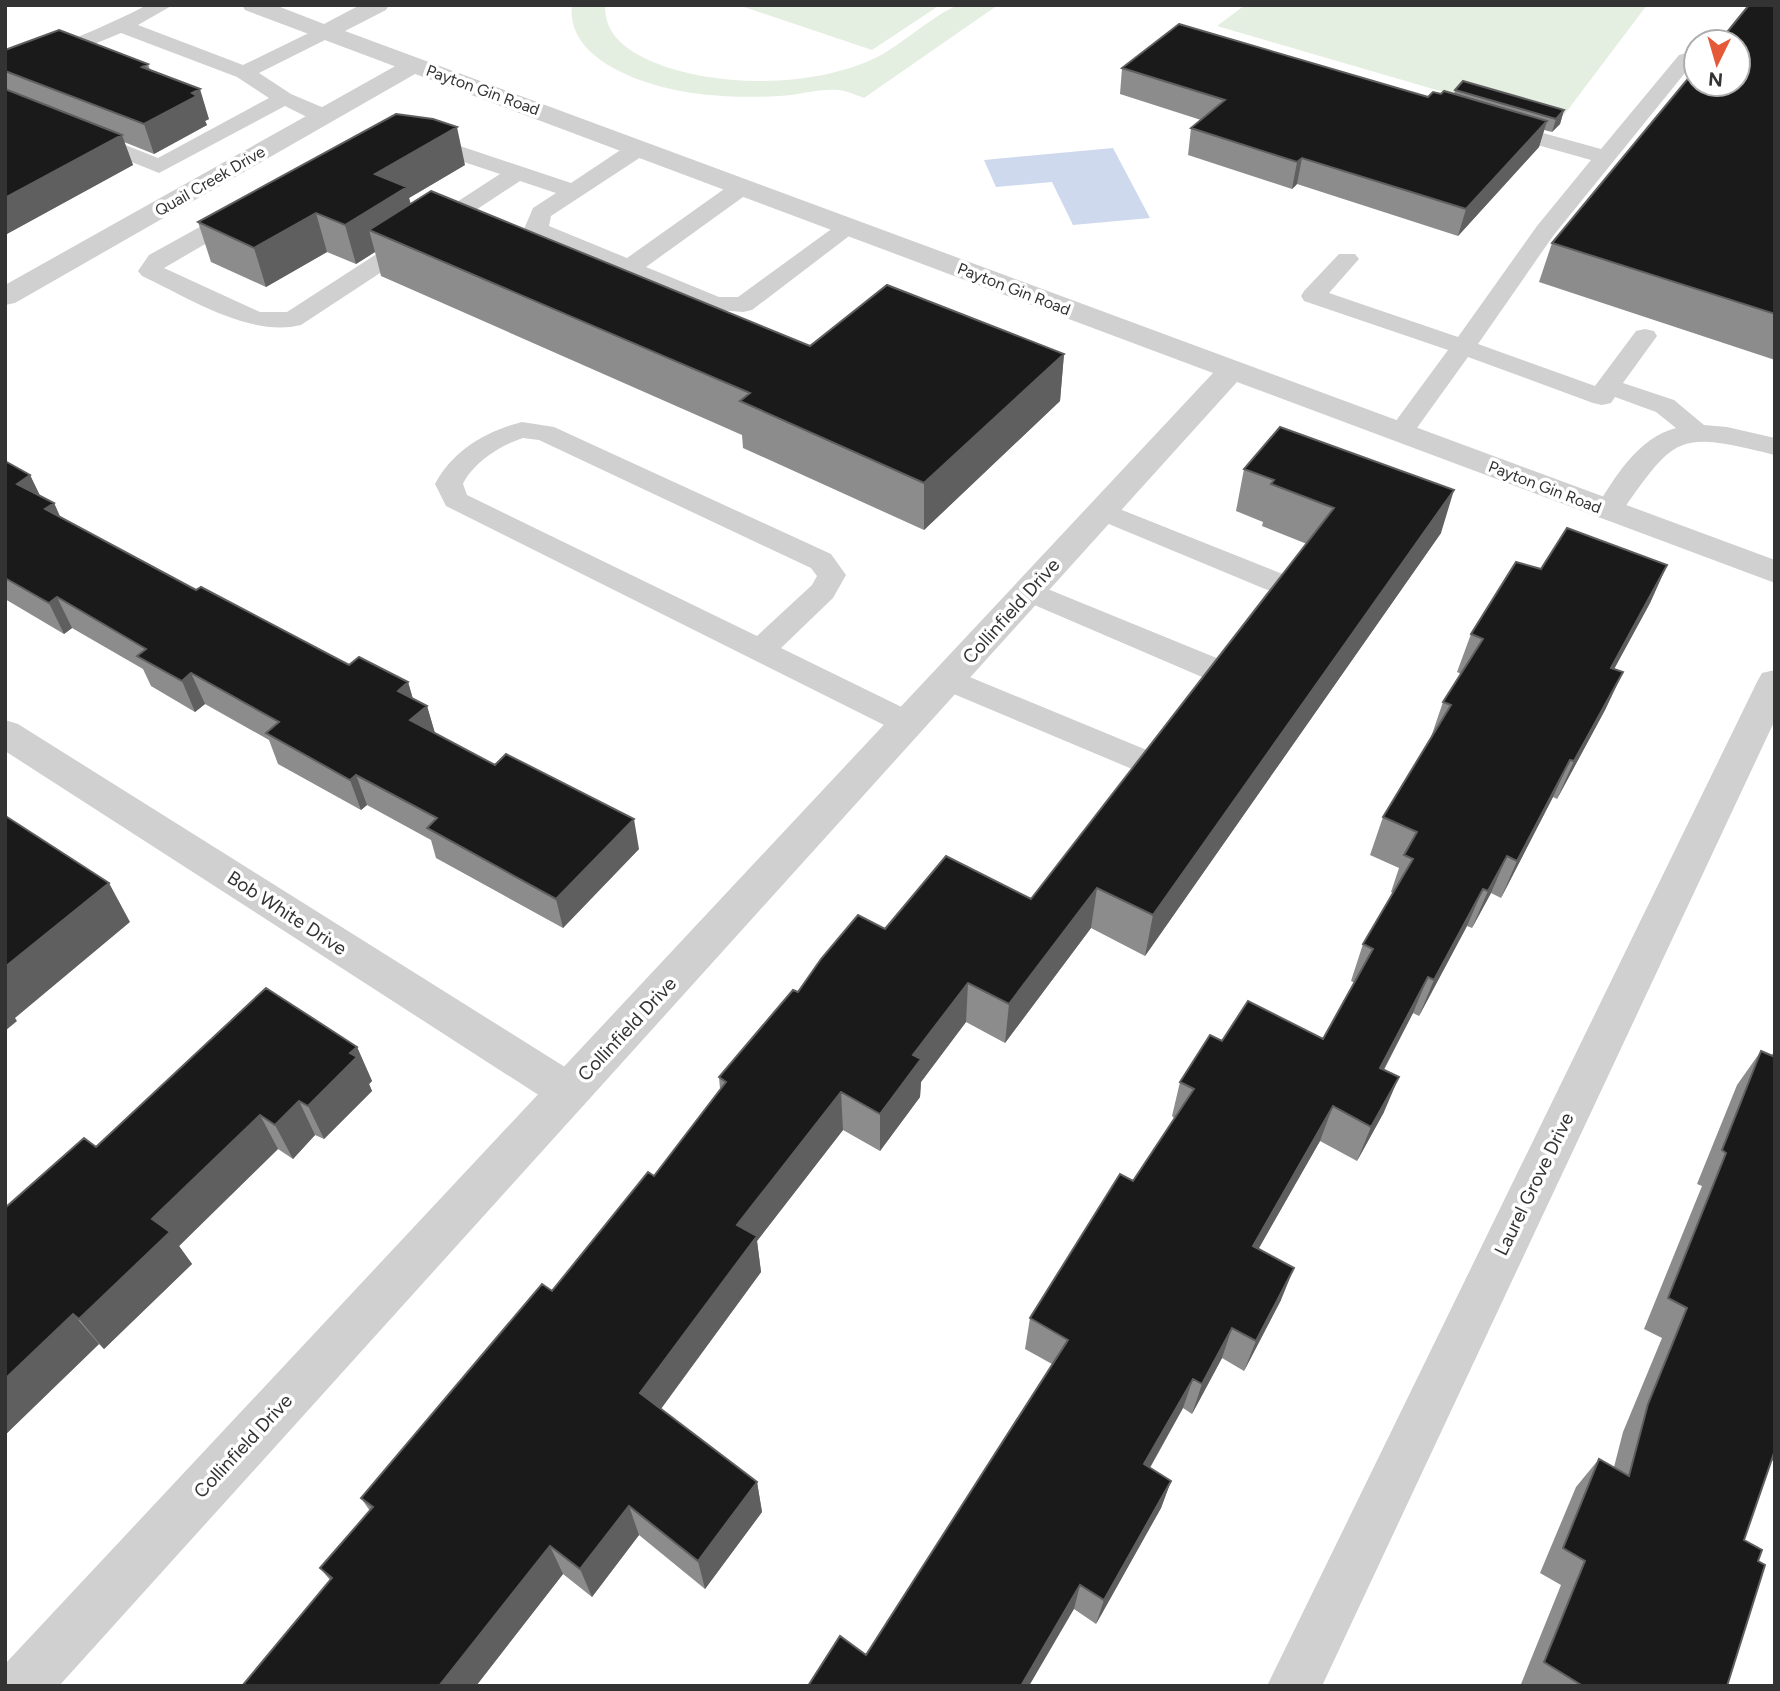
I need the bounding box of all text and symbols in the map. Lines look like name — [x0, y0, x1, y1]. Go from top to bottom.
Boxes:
north arrow — [1682, 28, 1752, 98]
street label: Payton Gin Road — [424, 61, 542, 119]
text: N — [1707, 67, 1724, 92]
street label: Quail Creek Drive — [152, 142, 269, 220]
street label: Payton Gin Road — [955, 259, 1073, 319]
street label: Payton Gin Road — [1486, 457, 1604, 517]
street label: Collinfield Drive — [958, 554, 1064, 668]
street label: Bob White Drive — [223, 866, 351, 960]
street label: Collinfield Drive — [573, 972, 681, 1086]
street label: Laurel Grove Drive — [1489, 1109, 1579, 1259]
street label: Collinfield Drive — [189, 1389, 297, 1503]

